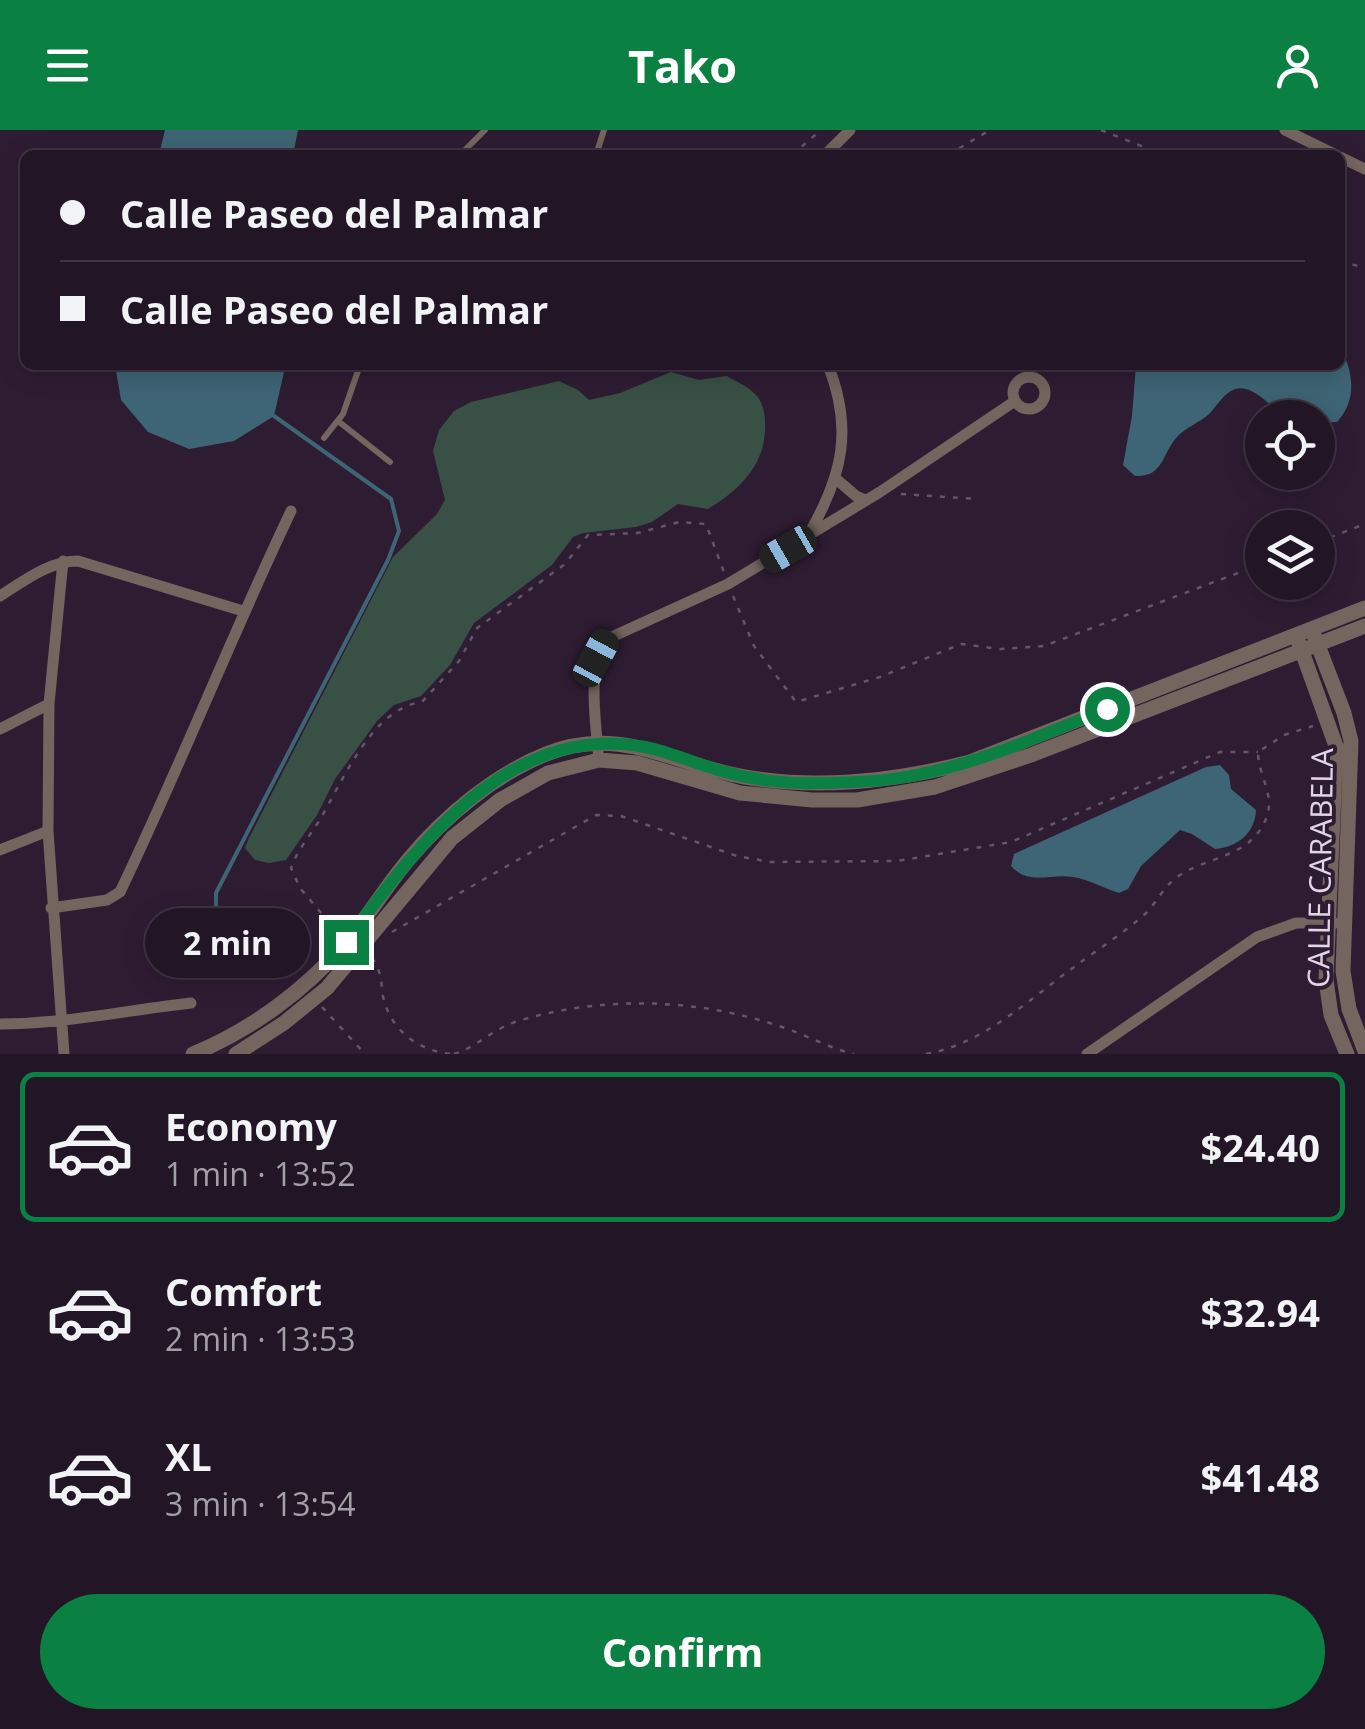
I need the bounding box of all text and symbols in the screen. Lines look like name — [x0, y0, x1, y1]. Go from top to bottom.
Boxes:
text: Tako — [628, 35, 737, 96]
icon: menu — [40, 38, 95, 93]
icon: person — [1270, 38, 1325, 93]
text: Calle Paseo del Palmar — [120, 187, 548, 239]
text: Calle Paseo del Palmar — [120, 283, 548, 335]
map controls — [1245, 400, 1335, 600]
button: locate — [1245, 400, 1335, 490]
button: layers — [1245, 510, 1335, 600]
car — [755, 521, 821, 577]
car — [569, 624, 623, 692]
route start — [1085, 687, 1130, 732]
street label: CALLE CARABELA — [1297, 748, 1342, 988]
callout: 2 min — [146, 907, 311, 977]
route end — [324, 920, 369, 965]
text: 2 min — [183, 921, 272, 964]
text: Economy — [165, 1100, 337, 1152]
icon: car — [45, 1102, 135, 1192]
text: $24.40 — [1201, 1121, 1320, 1173]
text: 1 min · 13:52 — [165, 1152, 356, 1195]
text: Comfort — [165, 1265, 322, 1317]
icon: car — [45, 1267, 135, 1357]
text: $32.94 — [1201, 1286, 1320, 1338]
text: 2 min · 13:53 — [165, 1317, 356, 1360]
text: XL — [165, 1430, 212, 1482]
icon: car — [45, 1432, 135, 1522]
text: $41.48 — [1201, 1451, 1320, 1503]
text: 3 min · 13:54 — [165, 1482, 356, 1525]
button: Confirm — [40, 1594, 1325, 1709]

